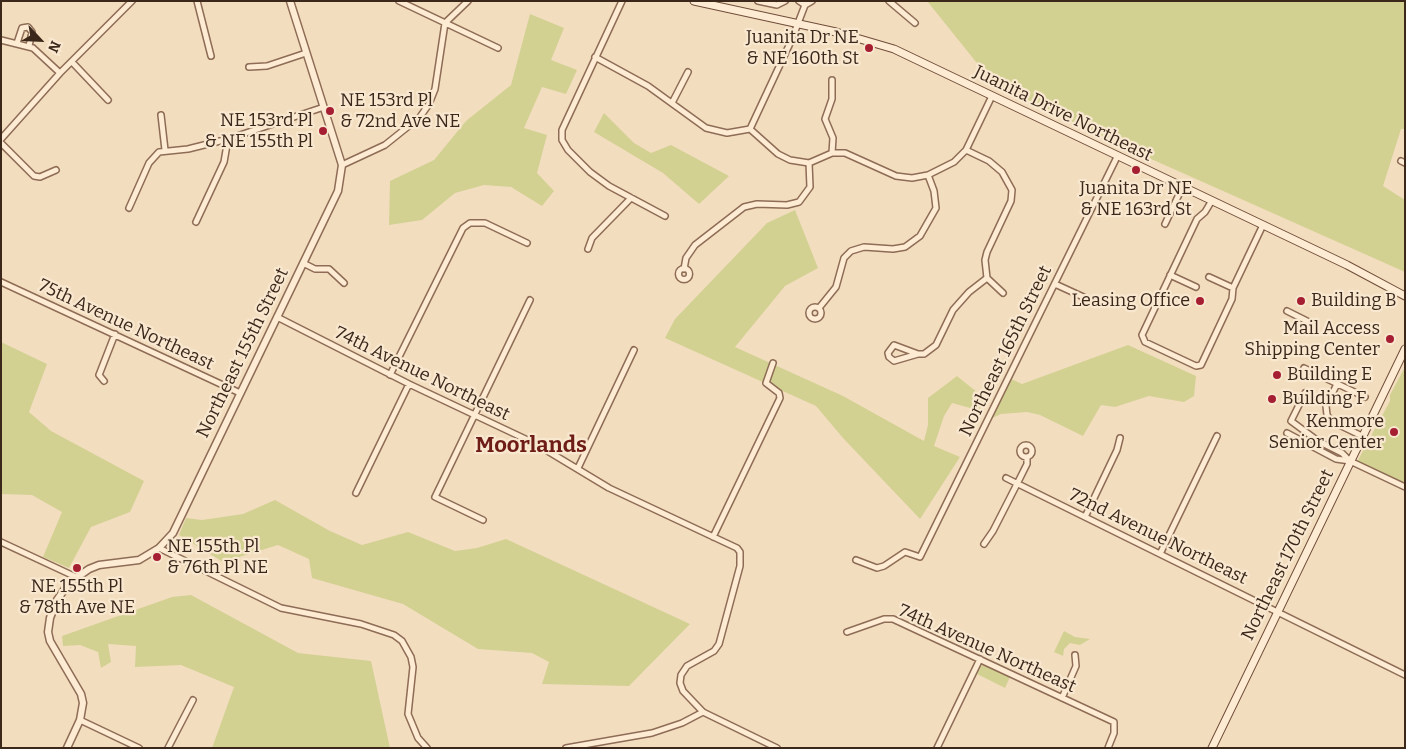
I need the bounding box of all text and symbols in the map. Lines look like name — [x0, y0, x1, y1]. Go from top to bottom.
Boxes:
north arrow — [15, 15, 65, 65]
place label: Juanita Dr NE & NE 160th St — [746, 27, 859, 70]
text: N — [44, 38, 64, 55]
marker: Juanita Dr NE & NE 160th St — [863, 42, 875, 54]
street label: Juanita Drive Northeast — [970, 61, 1156, 167]
place label: NE 153rd Pl & 72nd Ave NE — [340, 90, 460, 132]
marker: NE 153rd Pl & 72nd Ave NE — [324, 105, 336, 117]
place label: NE 153rd Pl & NE 155th Pl — [205, 110, 313, 152]
marker: NE 153rd Pl & NE 155th Pl — [317, 125, 329, 137]
marker: Juanita Dr NE & NE 163rd St — [1130, 164, 1142, 176]
place label: Juanita Dr NE & NE 163rd St — [1080, 178, 1192, 220]
street label: Northeast 165th Street — [955, 262, 1057, 440]
street label: Northeast 155th Street — [192, 264, 294, 442]
street label: 75th Avenue Northeast — [35, 275, 217, 375]
place label: Leasing Office — [1071, 290, 1190, 312]
place label: Building B — [1311, 290, 1397, 312]
marker: Leasing Office — [1194, 295, 1206, 307]
marker: Building B — [1295, 295, 1307, 307]
place label: Mail Access Shipping Center — [1244, 318, 1380, 360]
street label: 74th Avenue Northeast — [331, 322, 513, 426]
marker: Mail Access Shipping Center — [1384, 333, 1396, 345]
place label: Building E — [1287, 364, 1372, 386]
marker: Building E — [1271, 369, 1283, 381]
place label: Building F — [1282, 388, 1366, 410]
marker: Building F — [1266, 393, 1278, 405]
place label: Kenmore Senior Center — [1268, 411, 1384, 454]
marker: Kenmore Senior Center — [1388, 426, 1400, 438]
district label: Moorlands — [475, 433, 587, 459]
street label: Northeast 170th Street — [1237, 466, 1339, 644]
street label: 72nd Avenue Northeast — [1065, 484, 1251, 590]
place label: NE 155th Pl & 76th Pl NE — [167, 536, 268, 578]
marker: NE 155th Pl & 76th Pl NE — [151, 551, 163, 563]
marker: NE 155th Pl & 78th Ave NE — [71, 562, 83, 574]
place label: NE 155th Pl & 78th Ave NE — [19, 576, 135, 618]
street label: 74th Avenue Northeast — [895, 600, 1079, 698]

